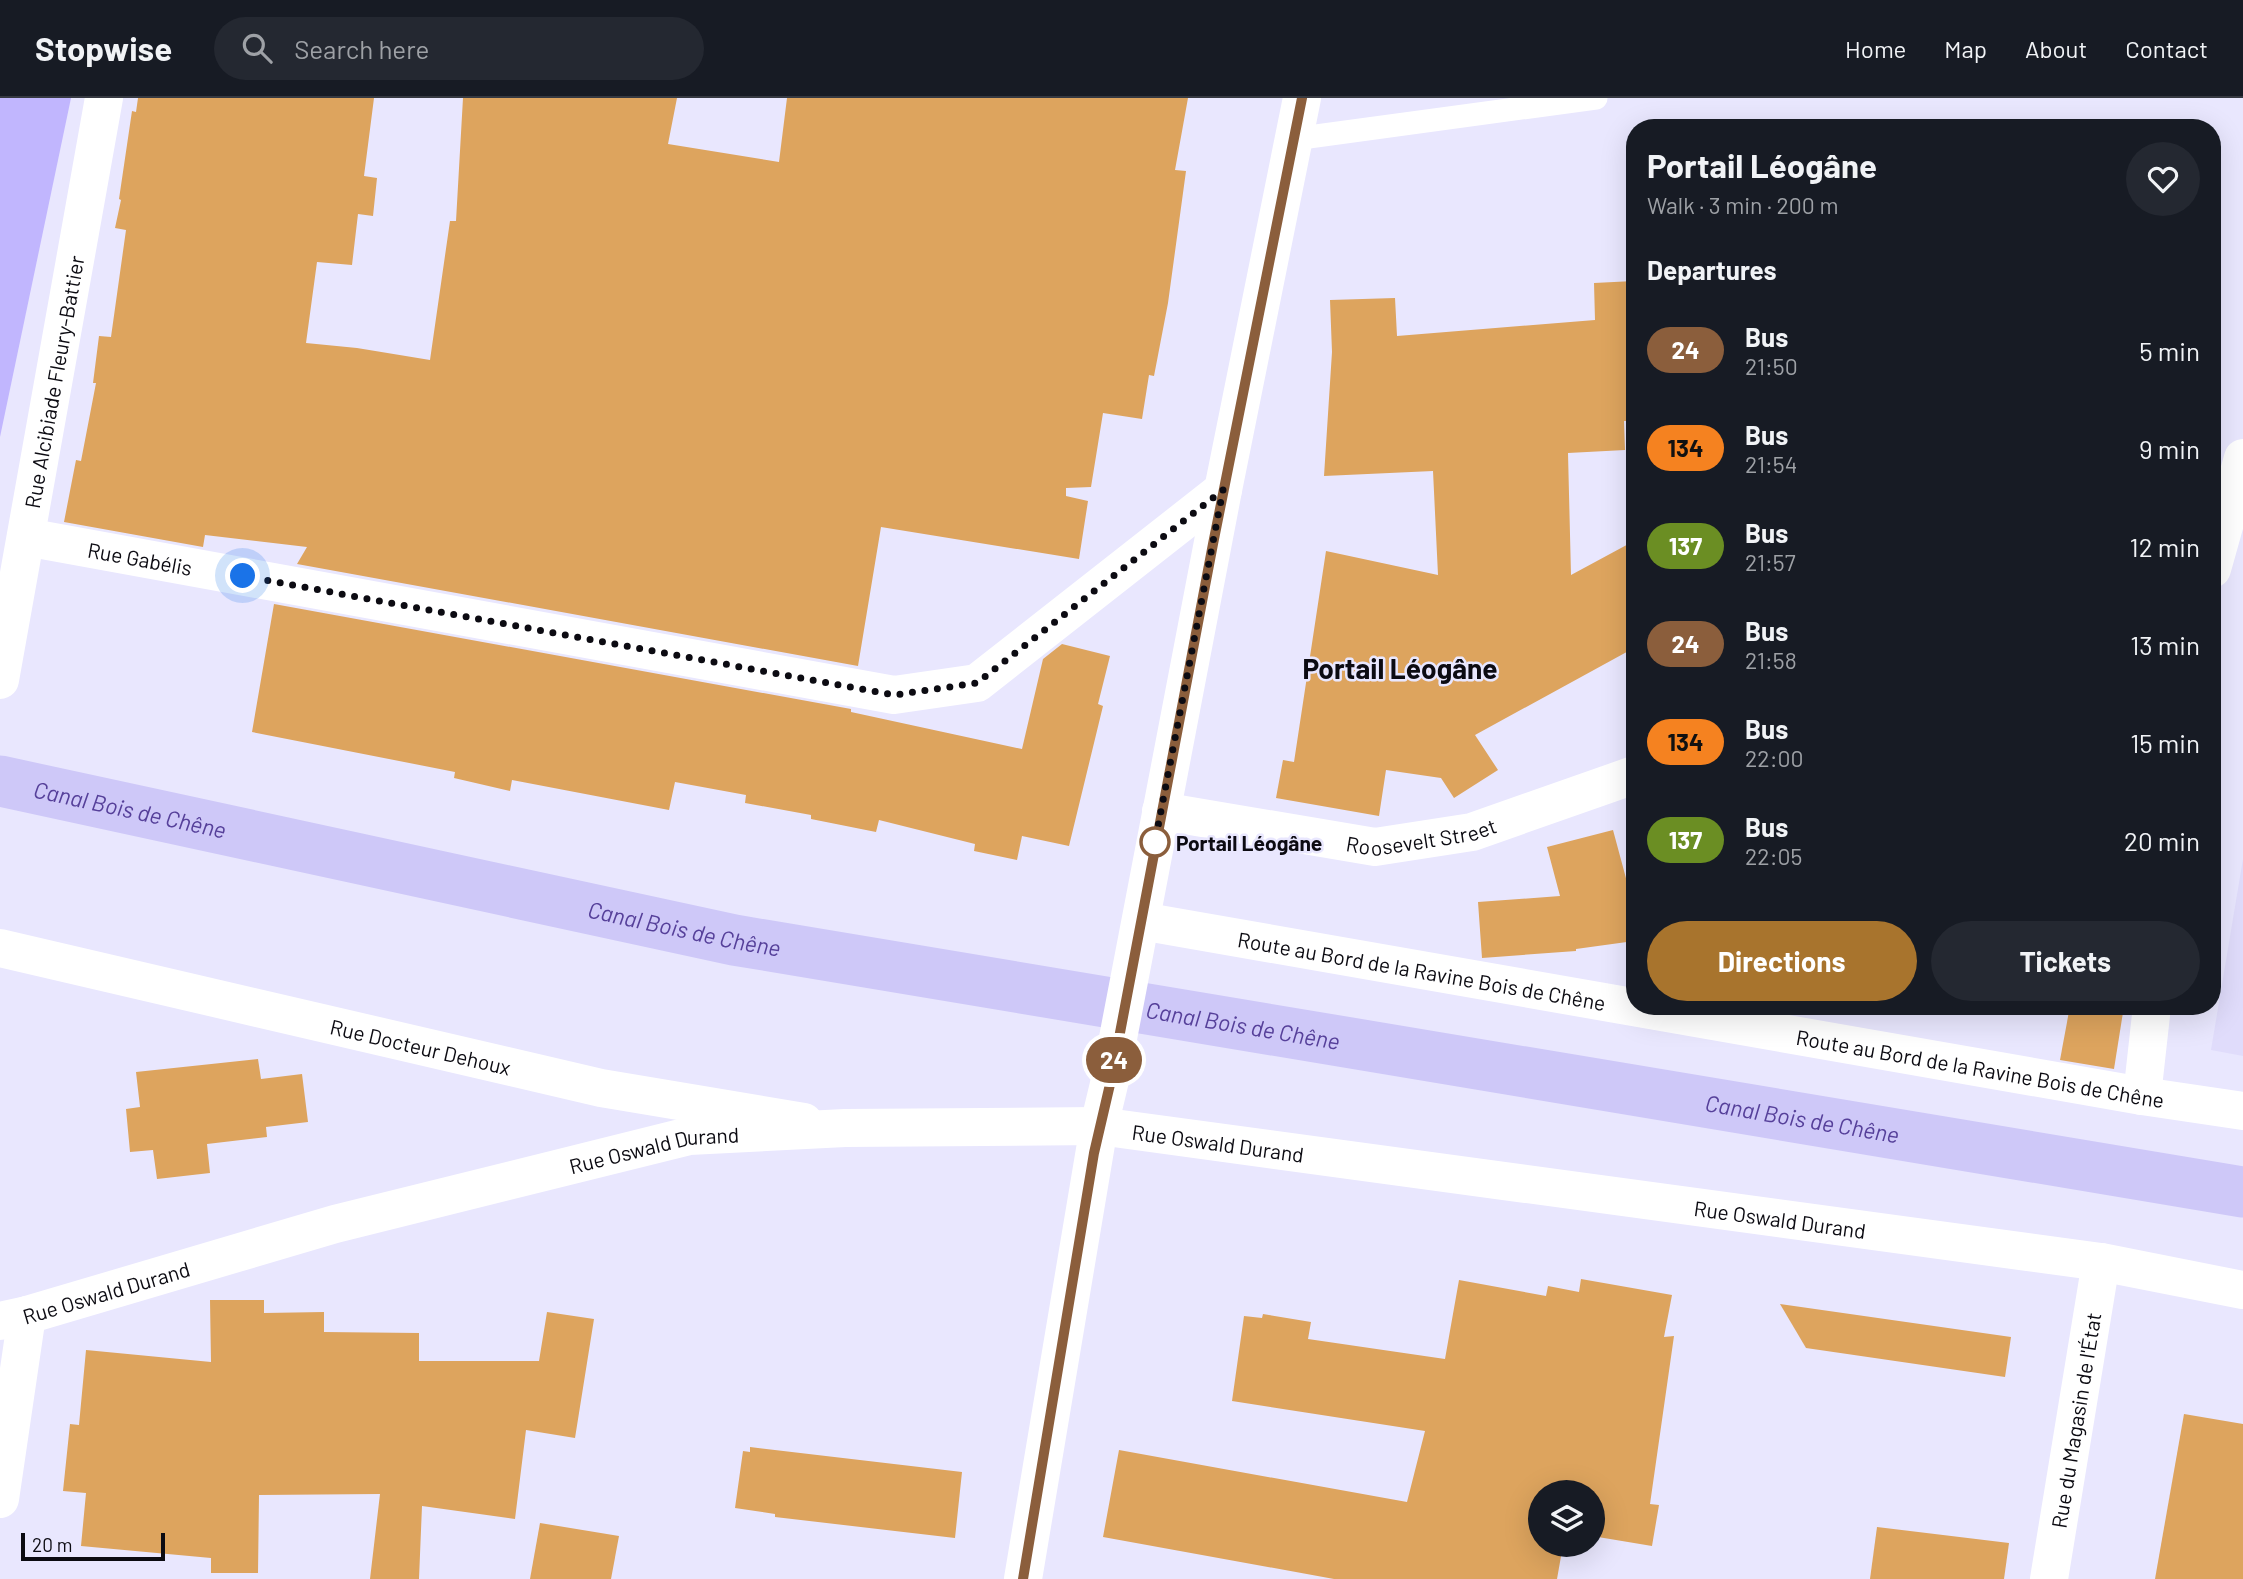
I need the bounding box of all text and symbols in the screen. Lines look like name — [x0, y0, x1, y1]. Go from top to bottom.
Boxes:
search box — [214, 17, 704, 80]
text: Stopwise — [35, 28, 172, 68]
icon: search — [238, 29, 276, 67]
text: Search here — [294, 33, 429, 64]
text: Home — [1845, 34, 1906, 63]
text: Map — [1944, 34, 1987, 63]
text: About — [2025, 34, 2087, 63]
text: Contact — [2125, 34, 2208, 63]
button: heart — [2126, 142, 2200, 216]
text: Portail Léogâne — [1647, 145, 1877, 185]
text: Walk · 3 min · 200 m — [1647, 191, 1838, 219]
street label: Rue Alcibiade Fleury-Battier — [18, 253, 88, 510]
text: Departures — [1647, 254, 1777, 285]
text: Bus — [1745, 321, 1788, 352]
text: 24 — [1672, 335, 1699, 364]
text: 5 min — [2139, 335, 2200, 366]
text: 21:50 — [1745, 352, 1798, 380]
text: Bus — [1745, 419, 1788, 450]
text: 134 — [1668, 433, 1703, 462]
text: 9 min — [2139, 433, 2200, 464]
text: 21:54 — [1745, 450, 1797, 478]
text: Bus — [1745, 517, 1788, 548]
text: 137 — [1669, 531, 1702, 560]
text: 12 min — [2130, 531, 2200, 562]
street label: Rue Gabélis — [86, 536, 194, 580]
text: 21:57 — [1745, 548, 1796, 576]
your location — [225, 558, 260, 593]
text: Bus — [1745, 615, 1788, 646]
text: 24 — [1672, 629, 1699, 658]
text: 13 min — [2130, 629, 2200, 660]
text: 21:58 — [1745, 646, 1797, 674]
district label: Portail Léogâne — [1302, 651, 1498, 685]
text: Bus — [1745, 713, 1788, 744]
text: 134 — [1668, 727, 1703, 756]
text: 15 min — [2130, 727, 2200, 758]
text: 22:00 — [1745, 744, 1803, 772]
water label: Canal Bois de Chêne — [31, 775, 229, 844]
text: Bus — [1745, 811, 1788, 842]
street label: Roosevelt Street — [1344, 812, 1499, 860]
text: 137 — [1669, 825, 1702, 854]
text: 20 min — [2124, 825, 2200, 856]
marker: Portail Léogâne — [1140, 827, 1170, 857]
place label: Portail Léogâne — [1176, 830, 1322, 855]
text: 22:05 — [1745, 842, 1802, 870]
water label: Canal Bois de Chêne — [585, 895, 783, 962]
button: Directions — [1647, 921, 1917, 1001]
button: Tickets — [1931, 921, 2200, 1001]
street label: Route au Bord de la Ravine Bois de Chêne — [1236, 926, 1608, 1015]
water label: Canal Bois de Chêne — [1144, 995, 1342, 1055]
street label: Rue Docteur Dehoux — [328, 1013, 514, 1079]
street label: Route au Bord de la Ravine Bois de Chêne — [1794, 1023, 2166, 1112]
line badge: 24 — [1082, 1037, 1146, 1083]
text: 24 — [1100, 1045, 1128, 1074]
water label: Canal Bois de Chêne — [1703, 1088, 1901, 1148]
street label: Rue Oswald Durand — [1131, 1118, 1306, 1166]
street label: Rue Oswald Durand — [566, 1121, 740, 1178]
street label: Rue Oswald Durand — [1692, 1194, 1867, 1242]
street label: Rue Oswald Durand — [19, 1255, 193, 1328]
street label: Rue du Magasin de l'État — [2045, 1310, 2105, 1530]
map controls — [1528, 1480, 1605, 1557]
button: layers — [1528, 1480, 1605, 1557]
scale bar — [21, 1530, 164, 1562]
text: 20 m — [32, 1533, 72, 1556]

